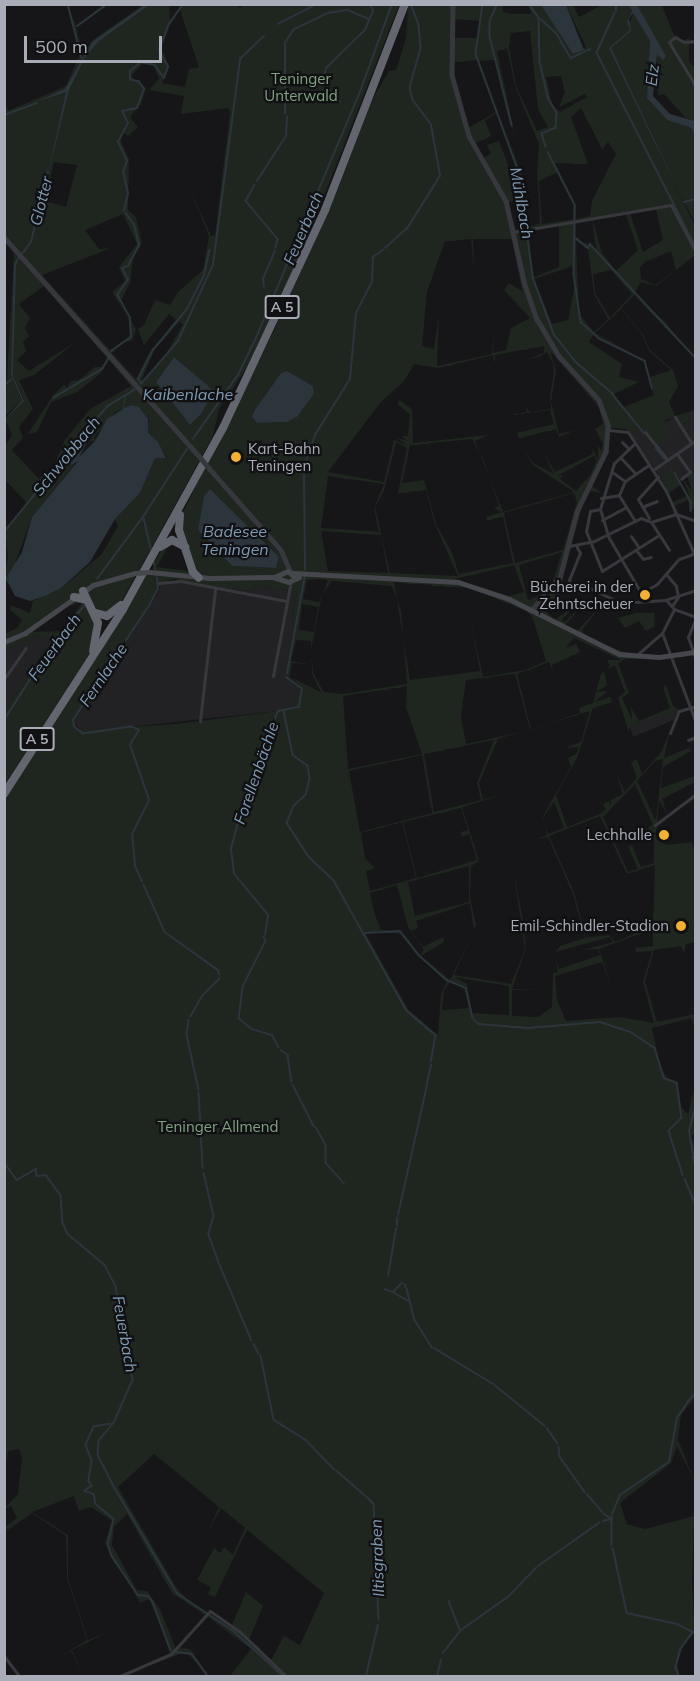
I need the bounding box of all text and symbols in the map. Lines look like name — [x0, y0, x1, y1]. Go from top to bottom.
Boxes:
scale bar — [27, 24, 165, 62]
text: 500 m — [35, 35, 88, 58]
water label: Elz — [641, 63, 663, 87]
park label: Teninger Unterwald — [264, 69, 338, 104]
water label: Mühlbach — [506, 166, 538, 240]
water label: Glotter — [26, 174, 56, 228]
water label: Feuerbach — [279, 189, 327, 267]
road number: A 5 — [264, 296, 300, 318]
water label: Kaibenlache — [143, 384, 233, 404]
water label: Schwobbach — [28, 413, 104, 499]
place label: Kart-Bahn Teningen — [248, 439, 321, 474]
marker: Kart-Bahn Teningen — [229, 450, 243, 464]
water label: Badesee Teningen — [201, 521, 269, 559]
place label: Bücherei in der Zehntscheuer — [530, 577, 633, 612]
marker: Bücherei in der Zehntscheuer — [638, 588, 652, 602]
water label: Feuerbach — [23, 610, 85, 684]
water label: Fernlache — [75, 640, 131, 710]
water label: Forellenbächle — [230, 719, 282, 827]
road number: A 5 — [19, 728, 55, 750]
place label: Lechhalle — [586, 826, 652, 844]
marker: Lechhalle — [657, 828, 671, 842]
place label: Emil-Schindler-Stadion — [510, 917, 669, 935]
marker: Emil-Schindler-Stadion — [674, 919, 688, 933]
park label: Teninger Allmend — [157, 1118, 279, 1136]
water label: Feuerbach — [109, 1294, 141, 1374]
water label: Iltisgraben — [366, 1519, 388, 1597]

